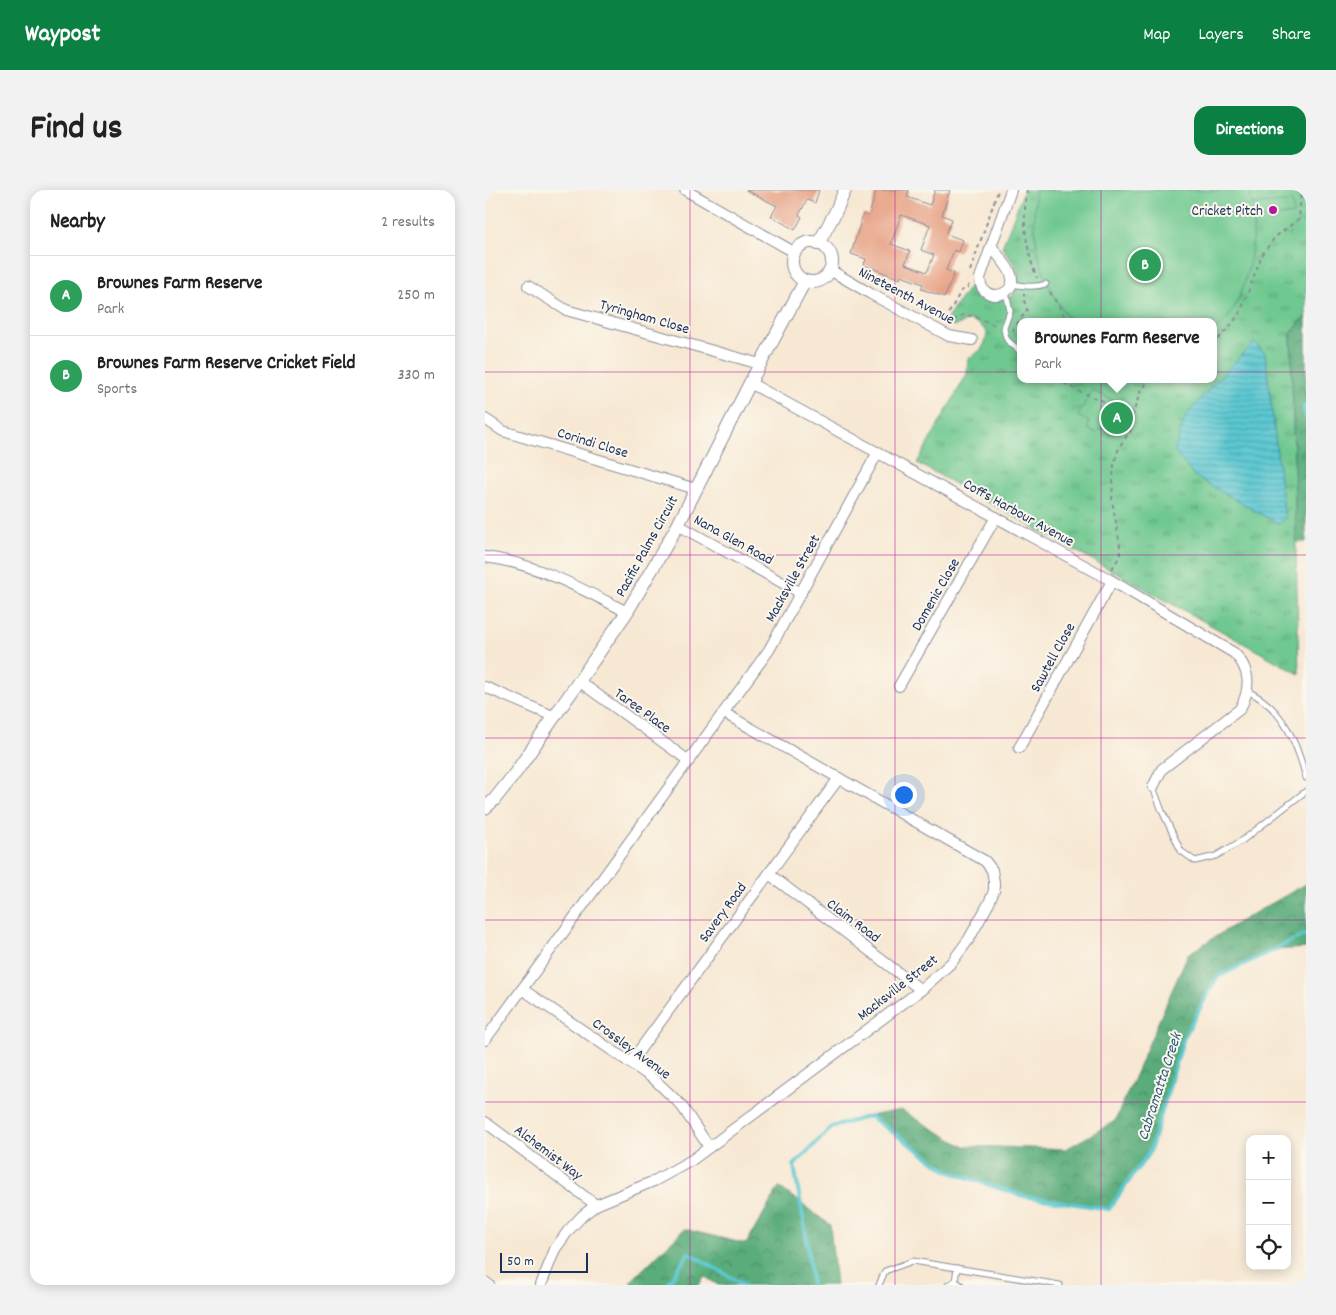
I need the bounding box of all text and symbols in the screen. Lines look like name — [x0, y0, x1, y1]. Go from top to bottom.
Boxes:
text: Waypost — [25, 18, 100, 52]
text: Map — [1143, 23, 1170, 48]
text: Layers — [1198, 23, 1244, 48]
text: Share — [1272, 23, 1311, 48]
text: Find us — [30, 105, 122, 155]
button: Directions — [1194, 106, 1306, 155]
place label: Cricket Pitch — [1192, 201, 1263, 223]
marker: Cricket Pitch — [1267, 204, 1279, 216]
text: Nearby — [50, 208, 105, 238]
text: 2 results — [381, 211, 435, 234]
pin: B — [1129, 246, 1161, 284]
street label: Nineteenth Avenue — [854, 262, 958, 332]
text: Brownes Farm Reserve — [97, 271, 262, 298]
text: A — [62, 284, 70, 307]
text: 250 m — [397, 284, 435, 307]
street label: Tyringham Close — [597, 295, 692, 341]
text: Park — [97, 298, 124, 321]
popup — [1017, 318, 1217, 383]
text: Brownes Farm Reserve — [1034, 326, 1200, 353]
text: Brownes Farm Reserve Cricket Field — [97, 351, 356, 378]
text: Park — [1034, 353, 1062, 376]
text: B — [62, 364, 70, 387]
text: 330 m — [397, 364, 435, 387]
text: Sports — [97, 378, 137, 401]
pin: A — [1101, 399, 1133, 437]
street label: Corindi Close — [554, 423, 631, 465]
street label: Coffs Harbour Avenue — [958, 474, 1078, 554]
street label: Pacific Palms Circuit — [611, 492, 685, 602]
street label: Nana Glen Road — [689, 510, 777, 572]
street label: Macksville Street — [761, 531, 827, 627]
street label: Domenic Close — [907, 554, 967, 636]
street label: Sawtell Close — [1026, 619, 1082, 697]
street label: Taree Place — [609, 684, 675, 740]
your location — [891, 782, 917, 808]
street label: Savery Road — [694, 879, 753, 948]
street label: Claim Road — [821, 894, 884, 949]
street label: Macksville Street — [853, 950, 944, 1027]
street label: Crossley Avenue — [587, 1013, 675, 1086]
water label: Cabramatta Creek — [1132, 1029, 1189, 1143]
street label: Alchemist Way — [509, 1120, 588, 1187]
map controls — [1246, 1135, 1291, 1270]
button: + — [1246, 1135, 1291, 1180]
button: − — [1246, 1180, 1291, 1225]
button: locate — [1246, 1225, 1291, 1270]
scale bar — [500, 1250, 587, 1273]
text: 50 m — [507, 1252, 534, 1272]

